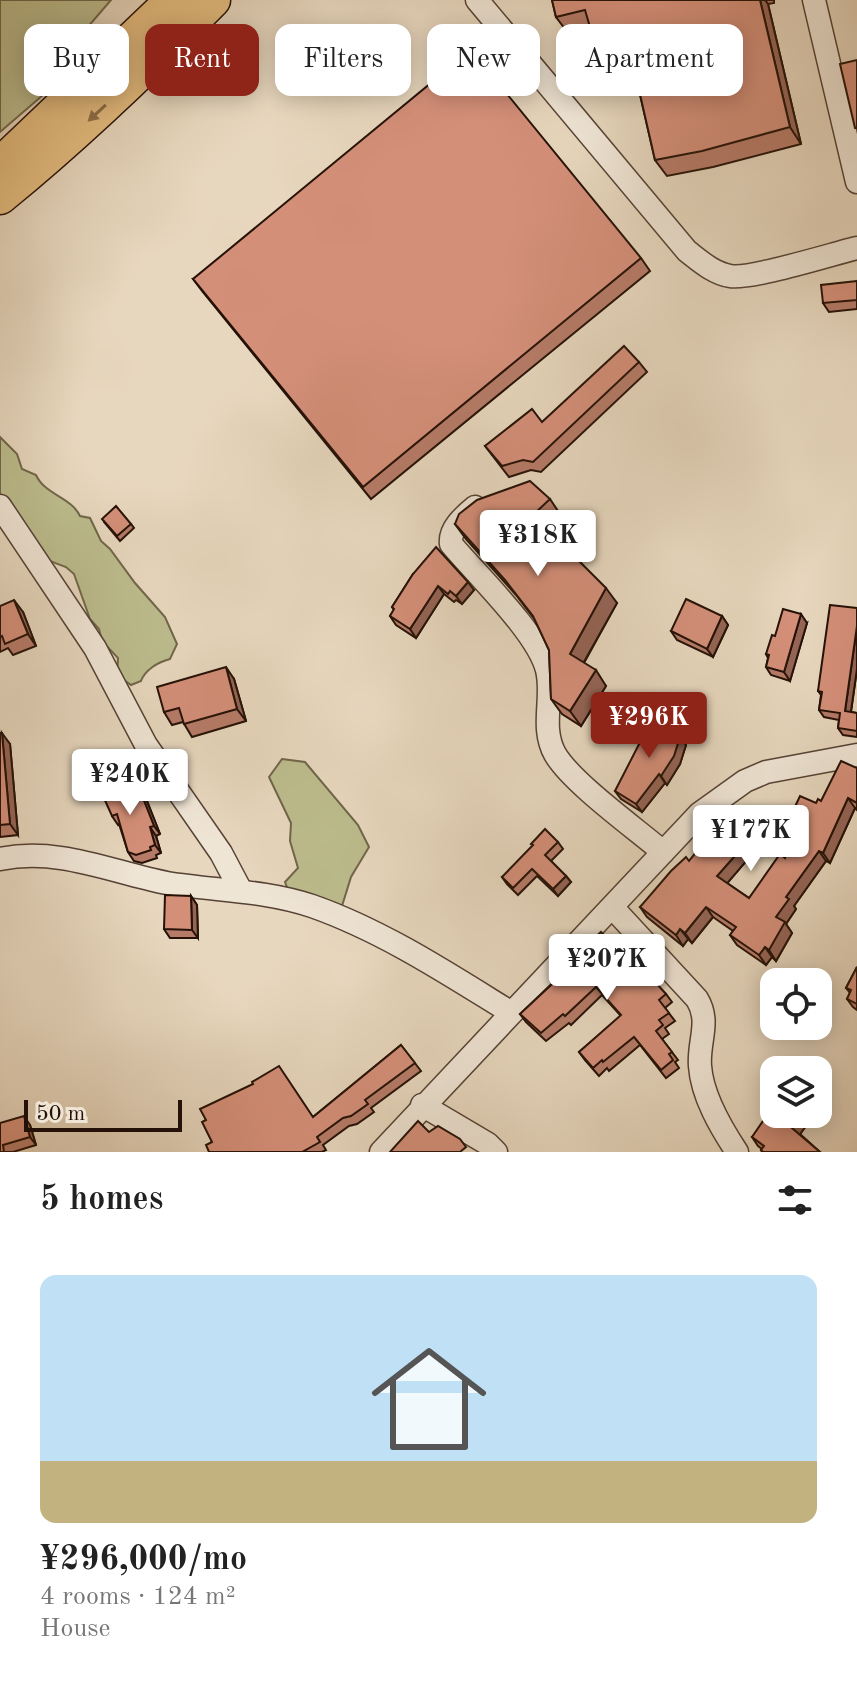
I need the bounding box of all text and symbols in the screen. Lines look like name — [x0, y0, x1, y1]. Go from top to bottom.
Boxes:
chip: Buy — [24, 24, 129, 96]
chip: Rent — [145, 24, 259, 96]
chip: Filters — [275, 24, 411, 96]
chip: New — [427, 24, 540, 96]
chip: Apartment — [556, 24, 743, 96]
one-way arrow — [87, 104, 106, 122]
pin: ¥318K — [482, 510, 594, 578]
text: ¥318K — [498, 523, 578, 549]
pin: ¥296K — [593, 692, 705, 760]
text: ¥296K — [609, 705, 689, 731]
pin: ¥240K — [74, 749, 186, 817]
text: ¥240K — [90, 762, 170, 788]
pin: ¥177K — [695, 805, 807, 873]
text: ¥177K — [711, 818, 791, 844]
pin: ¥207K — [551, 934, 663, 1002]
text: ¥207K — [567, 947, 647, 973]
map controls — [760, 968, 832, 1128]
button: locate — [760, 968, 832, 1040]
button: layers — [760, 1056, 832, 1128]
scale bar — [24, 1096, 182, 1132]
text: 50 m — [36, 1103, 85, 1125]
icon: filters — [773, 1178, 817, 1222]
text: 5 homes — [40, 1183, 163, 1217]
icon: home — [357, 1327, 501, 1471]
text: ¥296,000/mo — [40, 1543, 247, 1577]
text: 4 rooms · 124 m² — [40, 1584, 236, 1610]
text: House — [40, 1616, 111, 1642]

